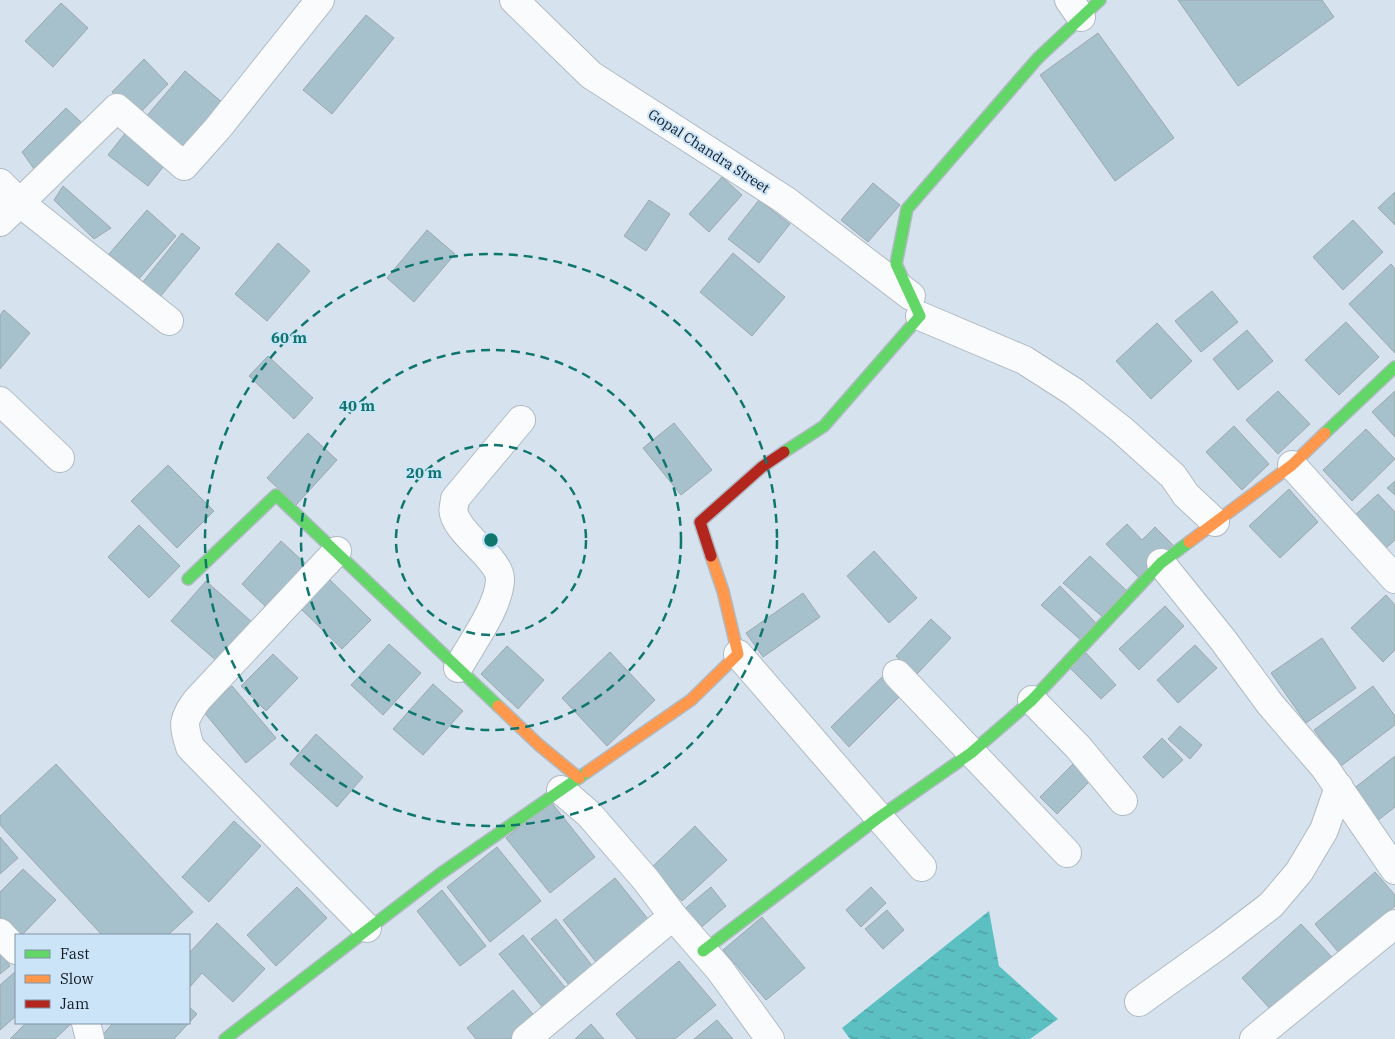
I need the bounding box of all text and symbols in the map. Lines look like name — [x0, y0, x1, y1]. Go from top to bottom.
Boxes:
street label: Gopal Chandra Street — [645, 105, 773, 197]
text: 60 m — [271, 328, 307, 347]
text: 40 m — [339, 396, 375, 415]
text: 20 m — [406, 463, 442, 482]
centre of rings — [482, 531, 500, 549]
legend — [15, 934, 190, 1024]
text: Fast — [60, 944, 90, 963]
text: Slow — [60, 969, 94, 988]
text: Jam — [60, 994, 89, 1013]

